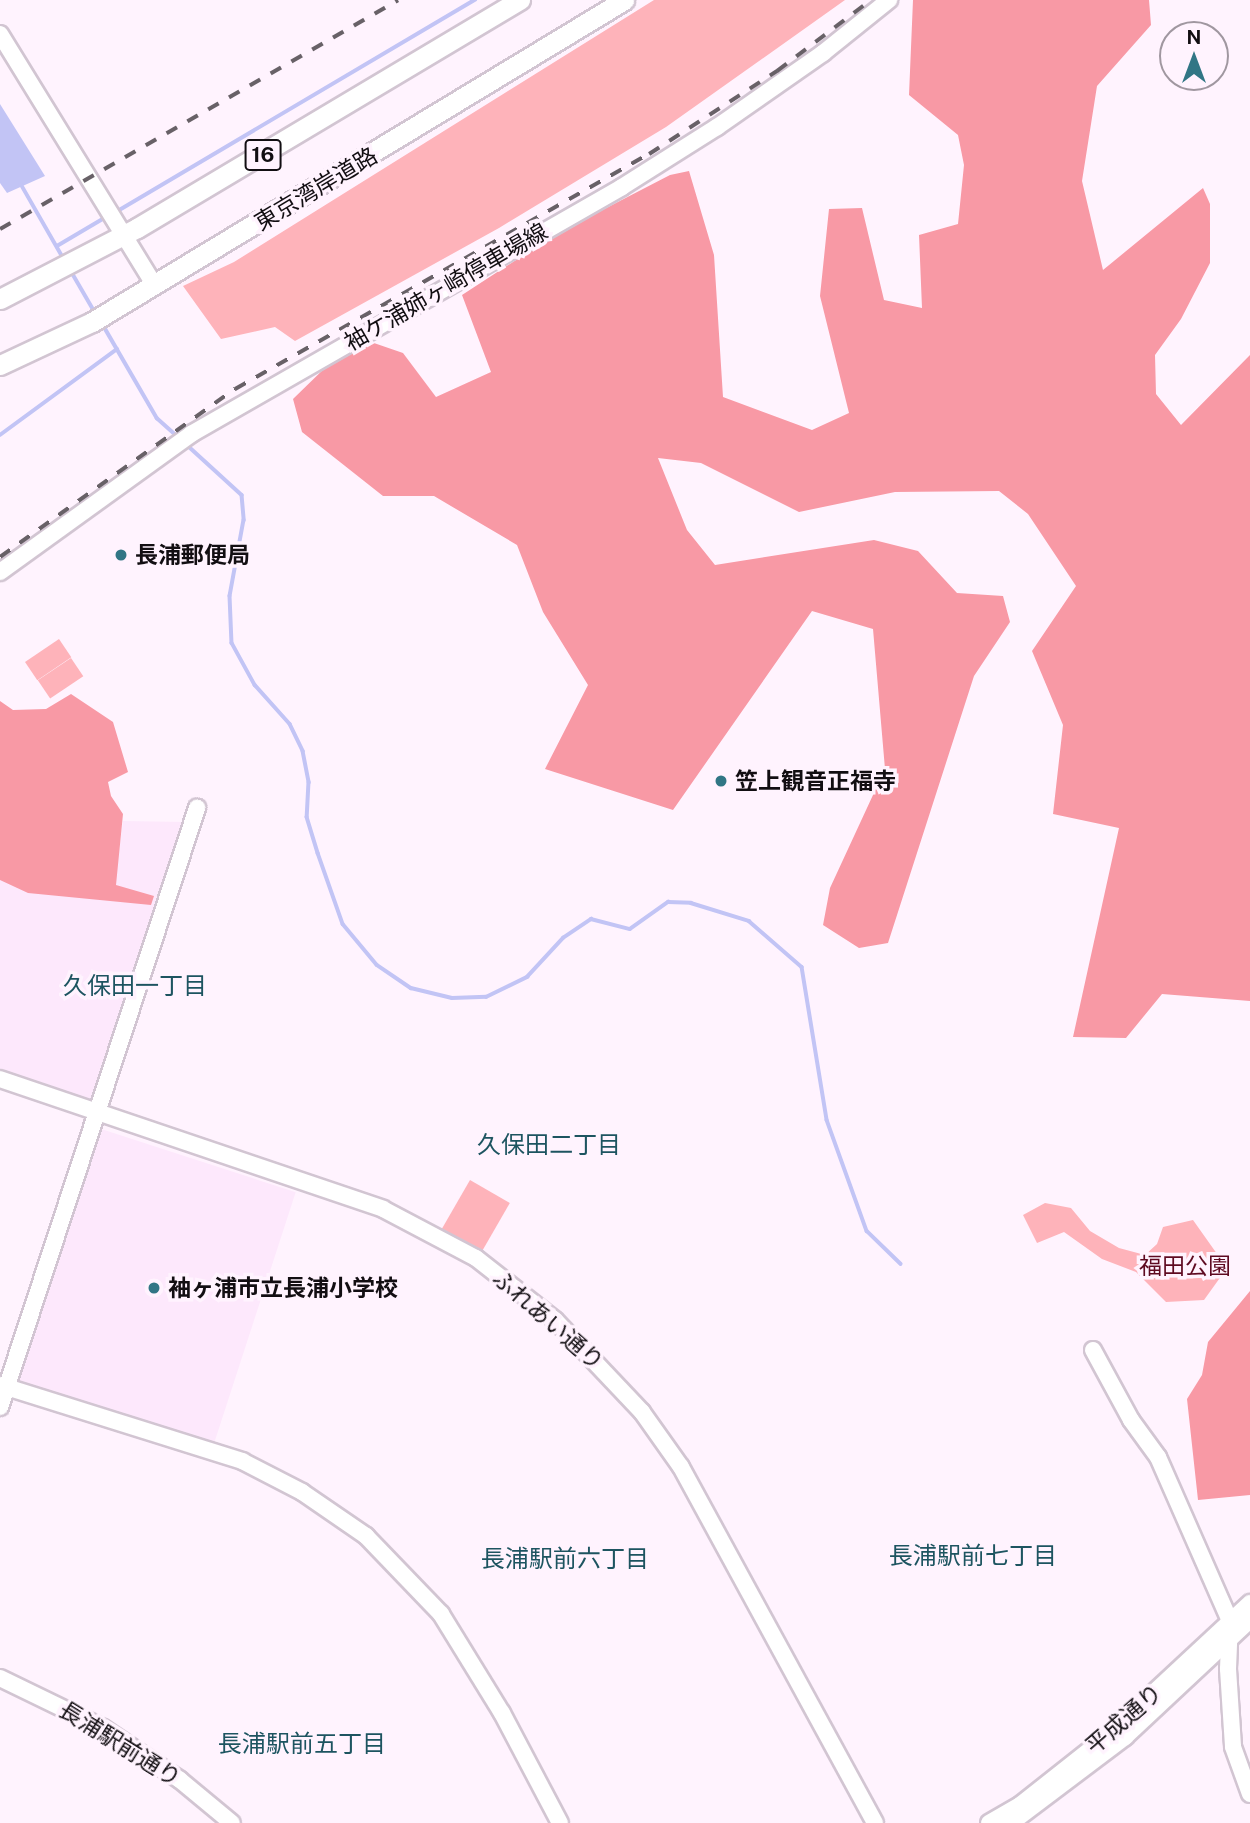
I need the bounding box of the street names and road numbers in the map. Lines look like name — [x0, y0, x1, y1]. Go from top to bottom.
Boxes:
road number: 16 — [244, 138, 282, 172]
street label: 東京湾岸道路 — [250, 142, 382, 236]
street label: 袖ケ浦姉ヶ崎停車場線 — [340, 218, 552, 356]
street label: ふれあい通り — [487, 1264, 609, 1376]
street label: 平成通り — [1080, 1678, 1168, 1760]
street label: 長浦駅前通り — [54, 1696, 186, 1792]

